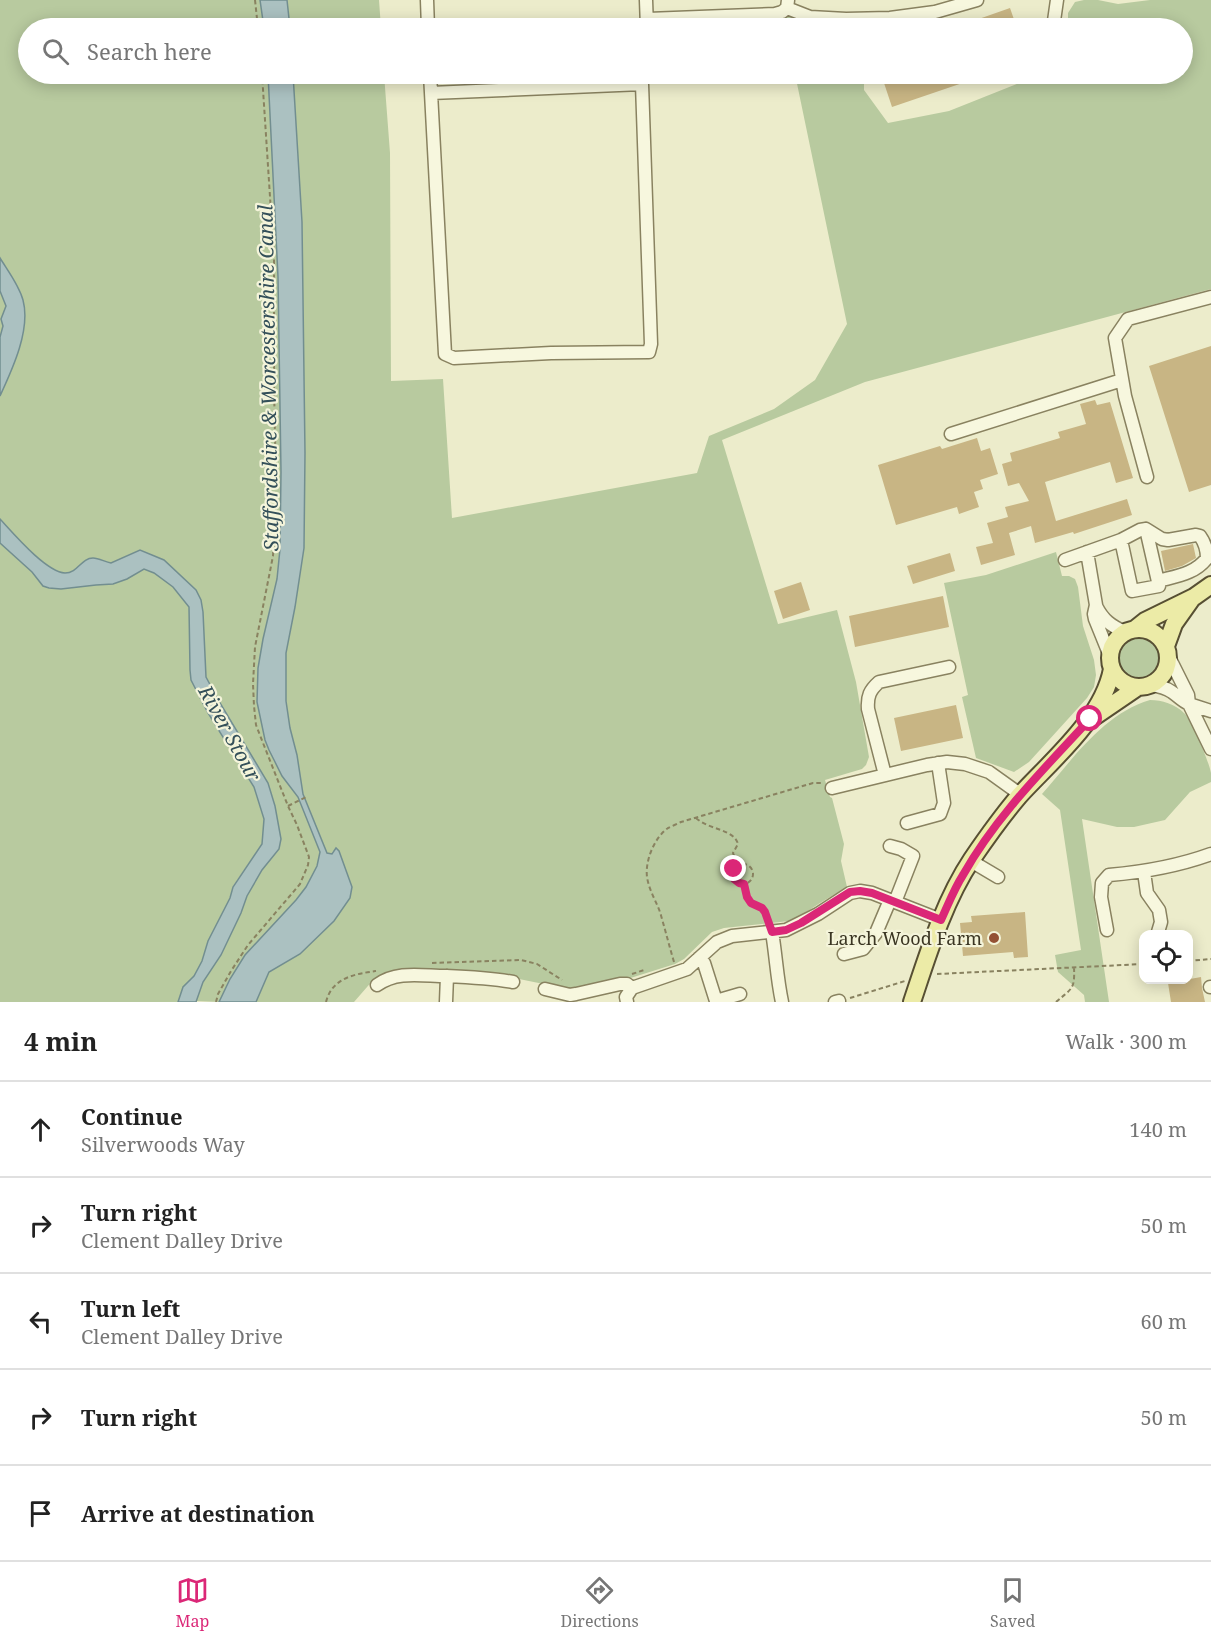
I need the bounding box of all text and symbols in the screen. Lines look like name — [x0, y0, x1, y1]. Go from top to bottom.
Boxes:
search box — [18, 18, 1193, 84]
icon: search — [39, 35, 72, 68]
text: Search here — [87, 36, 212, 66]
water label: Staffordshire & Worcestershire Canal — [251, 205, 285, 551]
water label: River Stour — [192, 679, 268, 786]
route start — [1076, 705, 1102, 731]
route end — [720, 855, 746, 881]
place label: Larch Wood Farm — [827, 926, 982, 950]
map controls — [1139, 930, 1193, 984]
button: locate — [1139, 930, 1193, 984]
marker: Larch Wood Farm — [987, 931, 1001, 945]
text: 4 min — [24, 1023, 98, 1059]
text: Walk · 300 m — [1065, 1028, 1187, 1055]
text: Continue — [81, 1101, 183, 1131]
icon: ahead — [24, 1113, 57, 1146]
text: 140 m — [1129, 1116, 1187, 1143]
text: Silverwoods Way — [81, 1131, 245, 1158]
text: Turn right — [81, 1197, 197, 1227]
icon: right — [24, 1209, 57, 1242]
text: 50 m — [1141, 1212, 1187, 1239]
text: Clement Dalley Drive — [81, 1227, 283, 1254]
text: Turn left — [81, 1293, 180, 1323]
icon: left — [24, 1305, 57, 1338]
text: 60 m — [1141, 1308, 1187, 1335]
text: Clement Dalley Drive — [81, 1323, 283, 1350]
icon: right — [24, 1401, 57, 1434]
text: Turn right — [81, 1402, 197, 1432]
text: 50 m — [1141, 1404, 1187, 1431]
icon: arrive — [24, 1497, 57, 1530]
text: Arrive at destination — [81, 1498, 315, 1528]
tab: Map — [176, 1574, 209, 1632]
tab: Directions — [561, 1574, 639, 1632]
tab: Saved — [990, 1574, 1035, 1632]

